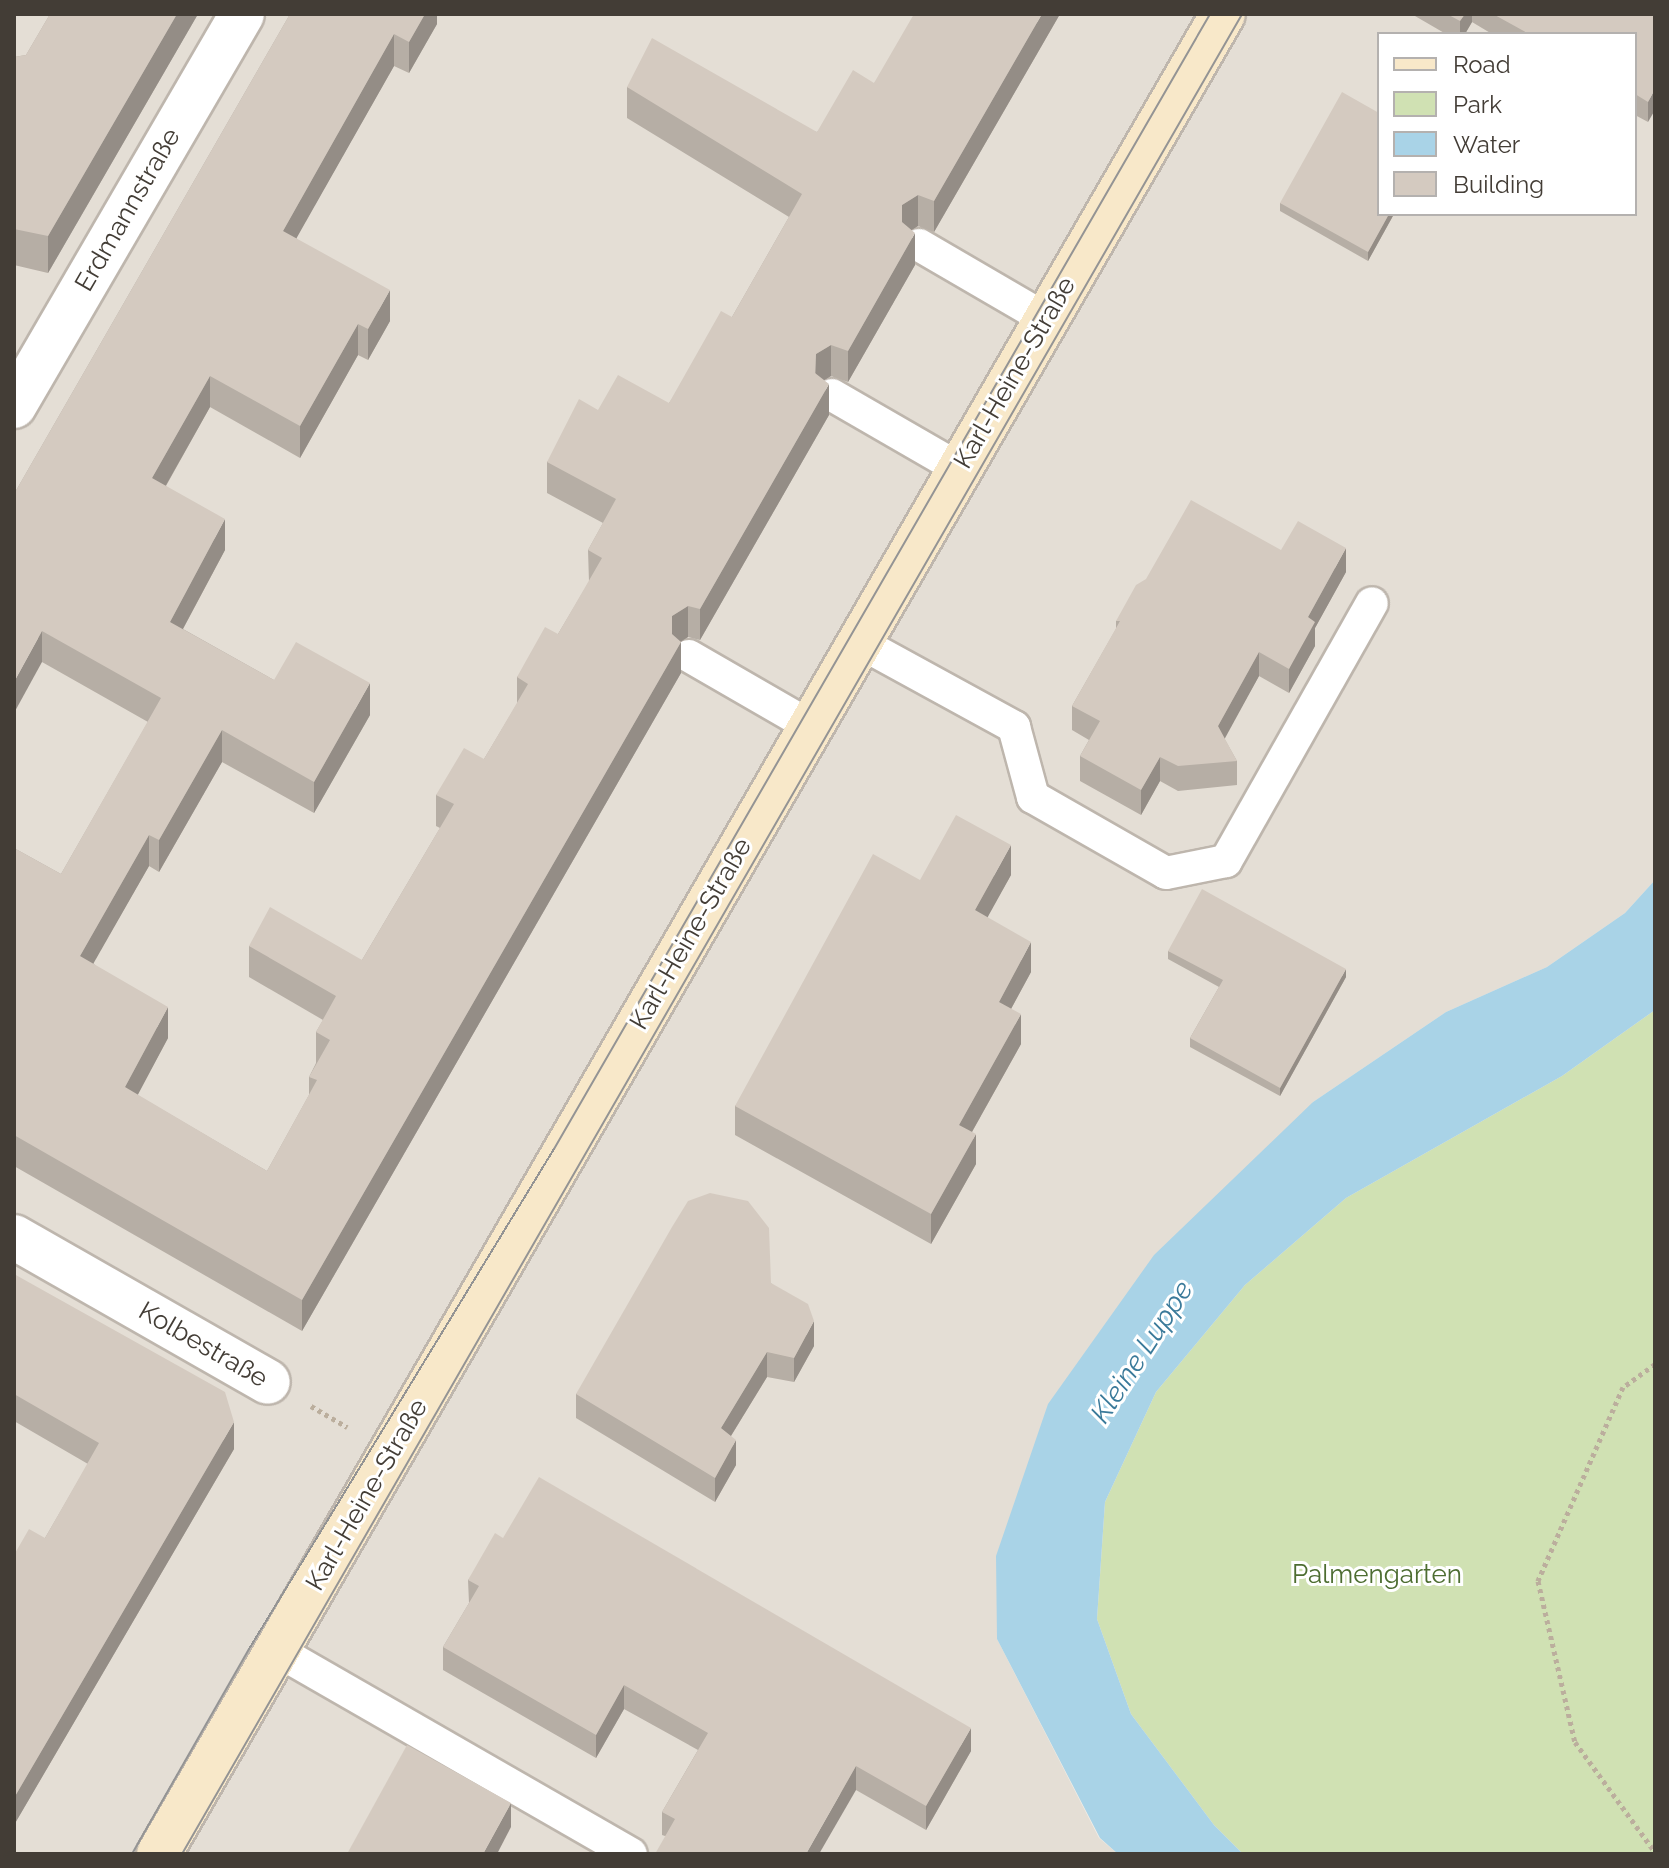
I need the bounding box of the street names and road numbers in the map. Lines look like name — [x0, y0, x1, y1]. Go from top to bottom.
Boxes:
street label: Erdmannstraße — [69, 123, 187, 297]
street label: Karl-Heine-Straße — [947, 272, 1083, 474]
street label: Karl-Heine-Straße — [623, 833, 759, 1035]
street label: Kolbestraße — [133, 1296, 273, 1394]
street label: Karl-Heine-Straße — [299, 1394, 435, 1596]

